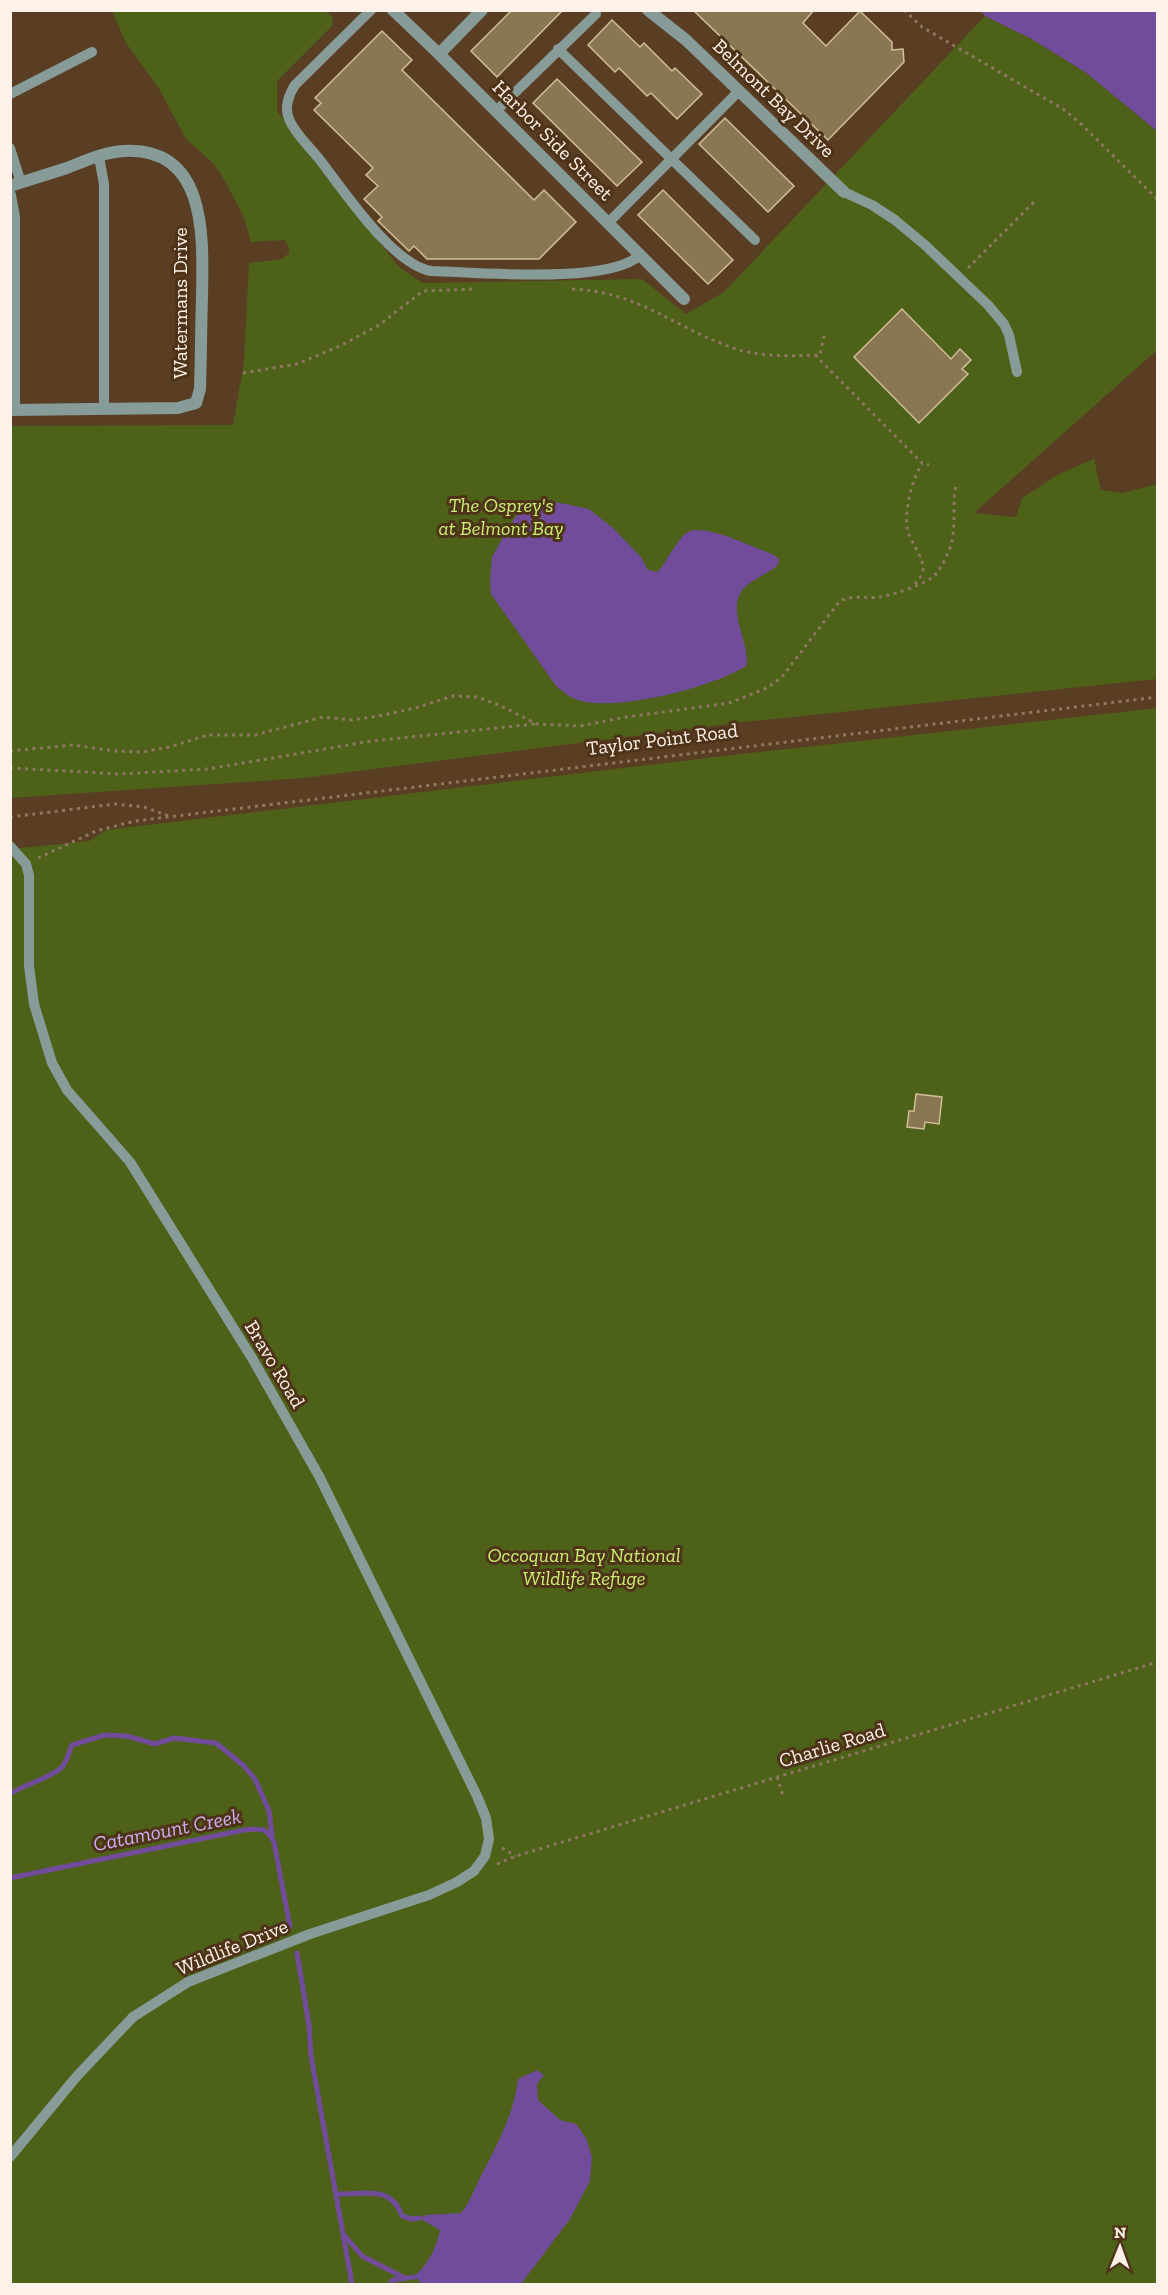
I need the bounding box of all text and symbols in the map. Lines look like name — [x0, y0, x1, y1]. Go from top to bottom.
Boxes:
street label: Belmont Bay Drive — [708, 34, 840, 162]
street label: Harbor Side Street — [488, 75, 619, 206]
street label: Watermans Drive — [168, 227, 192, 379]
park label: The Osprey's at Belmont Bay — [439, 493, 563, 540]
street label: Taylor Point Road — [585, 718, 739, 760]
street label: Bravo Road — [240, 1316, 310, 1412]
park label: Occoquan Bay National Wildlife Refuge — [487, 1543, 681, 1590]
street label: Charlie Road — [776, 1717, 888, 1773]
water label: Catamount Creek — [91, 1803, 243, 1856]
street label: Wildlife Drive — [173, 1914, 291, 1980]
north arrow — [1090, 2217, 1150, 2277]
text: N — [1114, 2223, 1127, 2242]

